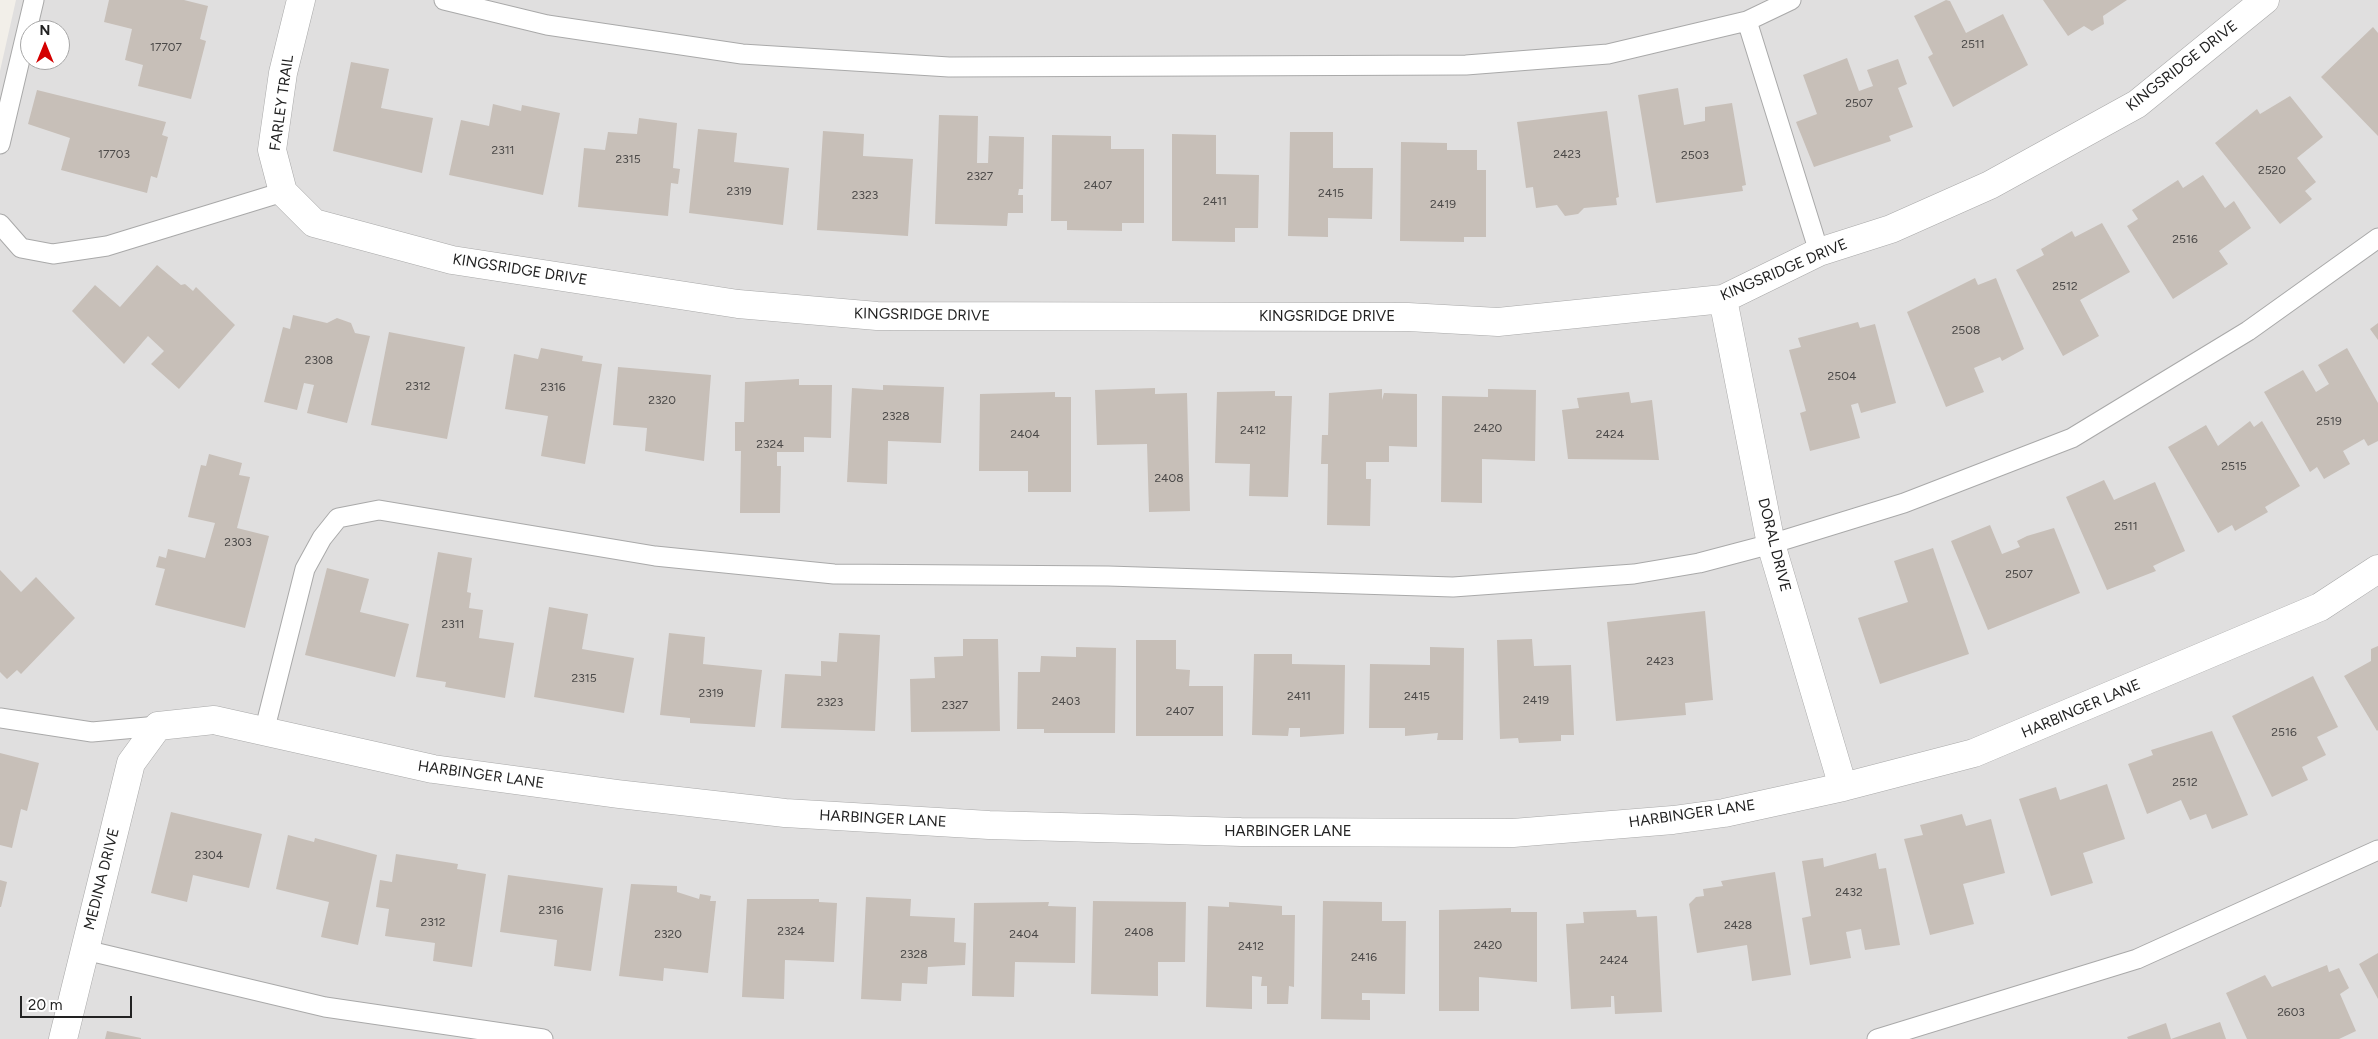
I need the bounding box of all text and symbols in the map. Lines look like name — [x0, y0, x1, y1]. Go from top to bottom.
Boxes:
street label: KINGSRIDGE DRIVE — [2123, 17, 2241, 115]
north arrow — [20, 20, 70, 70]
text: N — [40, 22, 50, 39]
house number: 2511 — [1961, 37, 1985, 51]
house number: 17707 — [150, 40, 182, 54]
street label: FARLEY TRAIL — [266, 54, 298, 152]
house number: 2507 — [1845, 96, 1873, 110]
house number: 2311 — [491, 143, 515, 157]
house number: 17703 — [98, 147, 130, 161]
house number: 2423 — [1553, 147, 1581, 161]
house number: 2503 — [1681, 148, 1709, 162]
house number: 2315 — [615, 152, 641, 166]
house number: 2520 — [2258, 163, 2286, 177]
house number: 2327 — [967, 169, 993, 183]
house number: 2407 — [1084, 178, 1112, 192]
house number: 2319 — [727, 184, 751, 198]
house number: 2415 — [1318, 186, 1344, 200]
house number: 2323 — [852, 188, 878, 202]
house number: 2411 — [1203, 194, 1227, 208]
house number: 2419 — [1430, 197, 1456, 211]
house number: 2516 — [2172, 232, 2198, 246]
street label: KINGSRIDGE DRIVE — [1718, 235, 1850, 305]
street label: KINGSRIDGE DRIVE — [451, 250, 589, 290]
house number: 2512 — [2052, 279, 2078, 293]
street label: KINGSRIDGE DRIVE — [854, 305, 990, 325]
street label: KINGSRIDGE DRIVE — [1259, 308, 1395, 326]
house number: 2508 — [1952, 323, 1980, 337]
house number: 2308 — [305, 353, 333, 367]
house number: 2504 — [1828, 369, 1856, 383]
house number: 2312 — [406, 379, 430, 393]
house number: 2316 — [541, 380, 565, 394]
house number: 2320 — [648, 393, 676, 407]
house number: 2328 — [882, 409, 910, 423]
house number: 2519 — [2316, 414, 2342, 428]
house number: 2420 — [1474, 421, 1502, 435]
house number: 2412 — [1240, 423, 1266, 437]
house number: 2404 — [1010, 427, 1040, 441]
house number: 2424 — [1596, 427, 1624, 441]
house number: 2324 — [756, 437, 784, 451]
house number: 2515 — [2221, 459, 2247, 473]
house number: 2408 — [1154, 471, 1184, 485]
street label: DORAL DRIVE — [1754, 496, 1794, 594]
house number: 2511 — [2114, 519, 2138, 533]
house number: 2303 — [224, 535, 252, 549]
house number: 2507 — [2005, 567, 2033, 581]
house number: 2311 — [441, 617, 465, 631]
house number: 2423 — [1646, 654, 1674, 668]
house number: 2315 — [571, 671, 597, 685]
street label: HARBINGER LANE — [2019, 676, 2143, 742]
house number: 2319 — [699, 686, 723, 700]
house number: 2411 — [1287, 689, 1311, 703]
house number: 2415 — [1404, 689, 1430, 703]
house number: 2419 — [1523, 693, 1549, 707]
house number: 2403 — [1052, 694, 1080, 708]
house number: 2323 — [817, 695, 843, 709]
house number: 2327 — [942, 698, 968, 712]
house number: 2407 — [1166, 704, 1194, 718]
house number: 2516 — [2271, 725, 2297, 739]
street label: HARBINGER LANE — [417, 757, 545, 793]
house number: 2512 — [2172, 775, 2198, 789]
street label: HARBINGER LANE — [1628, 796, 1756, 832]
street label: HARBINGER LANE — [819, 807, 947, 831]
street label: HARBINGER LANE — [1224, 823, 1352, 841]
street label: MEDINA DRIVE — [81, 826, 123, 932]
house number: 2304 — [195, 848, 223, 862]
house number: 2432 — [1835, 885, 1863, 899]
house number: 2316 — [539, 903, 563, 917]
house number: 2312 — [421, 915, 445, 929]
house number: 2428 — [1724, 918, 1752, 932]
house number: 2324 — [777, 924, 805, 938]
house number: 2408 — [1124, 925, 1154, 939]
house number: 2320 — [654, 927, 682, 941]
house number: 2404 — [1009, 927, 1039, 941]
house number: 2420 — [1474, 938, 1502, 952]
house number: 2412 — [1238, 939, 1264, 953]
house number: 2328 — [900, 947, 928, 961]
house number: 2416 — [1351, 950, 1377, 964]
house number: 2424 — [1600, 953, 1628, 967]
scale bar — [22, 986, 135, 1018]
text: 20 m — [28, 996, 62, 1014]
house number: 2603 — [2277, 1005, 2305, 1019]

